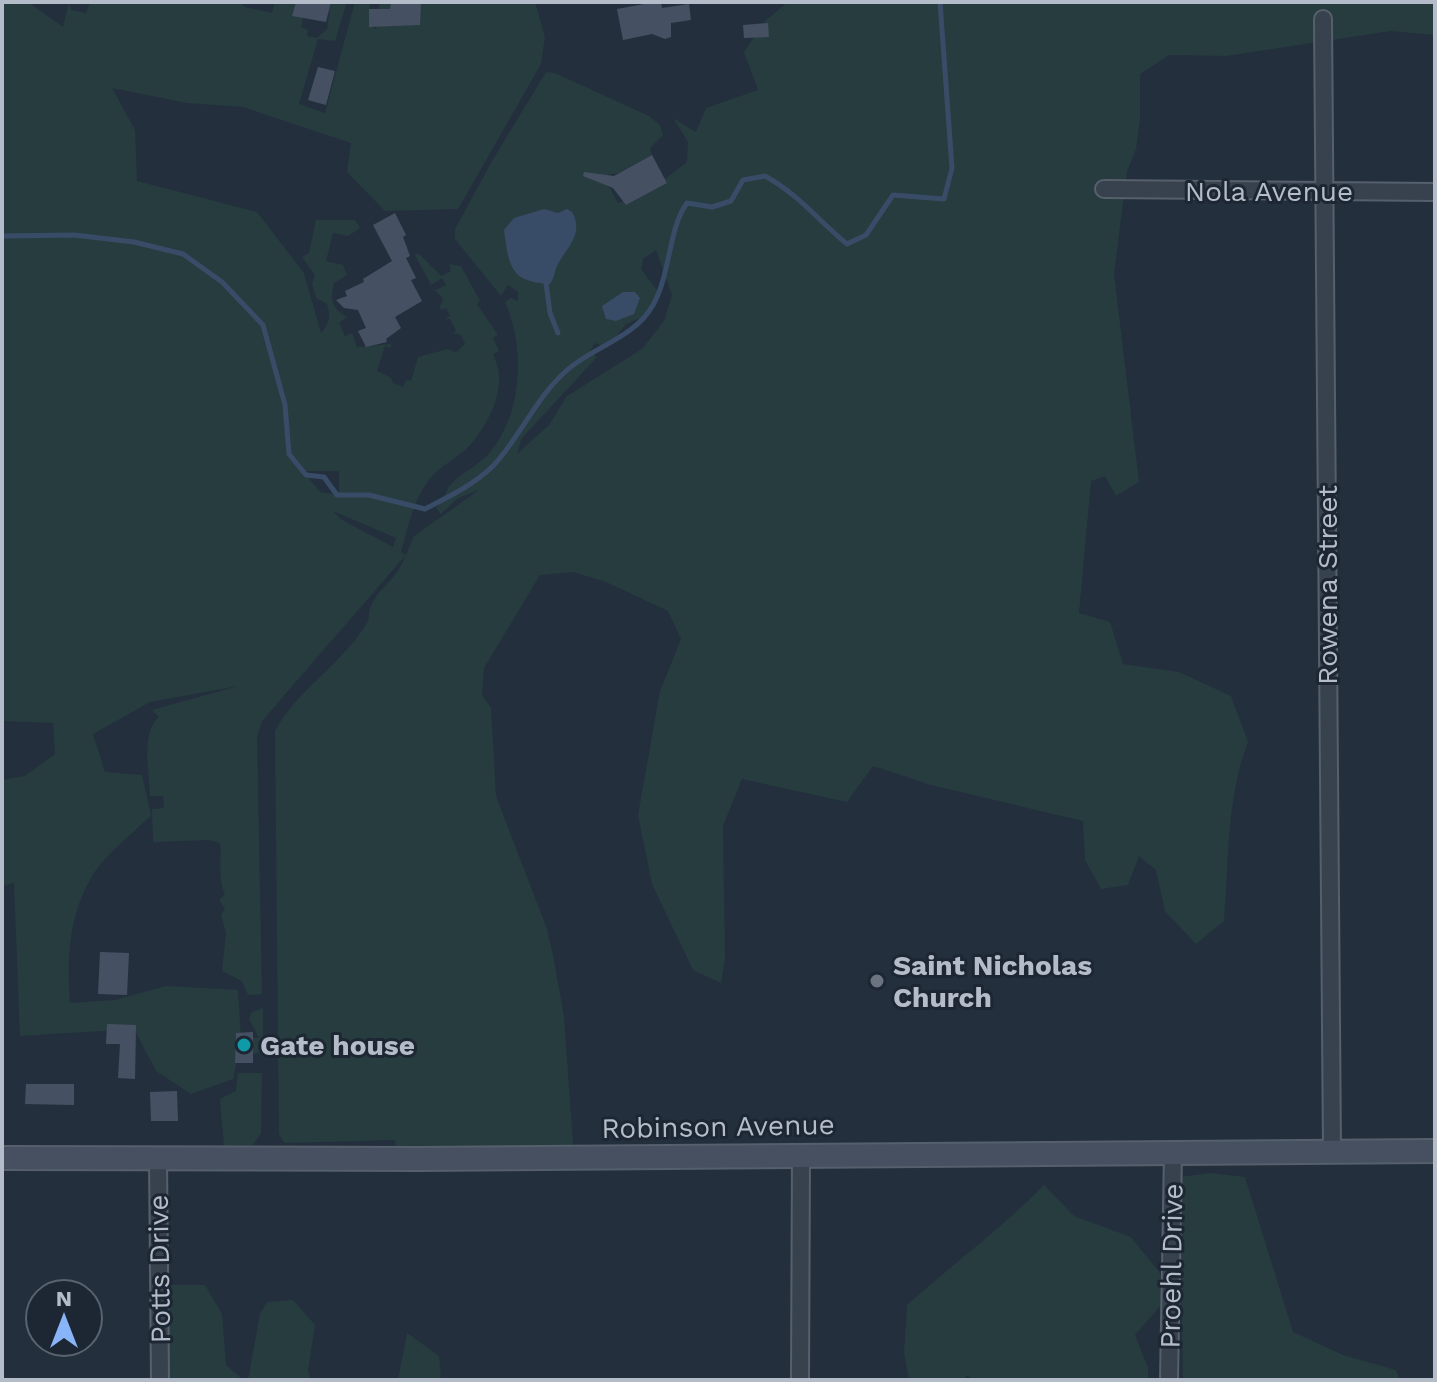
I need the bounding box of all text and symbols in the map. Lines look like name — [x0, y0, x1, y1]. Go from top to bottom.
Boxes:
street label: Nola Avenue — [1185, 175, 1353, 208]
street label: Rowena Street — [1311, 485, 1344, 685]
place label: Saint Nicholas Church — [893, 949, 1092, 1014]
marker: Saint Nicholas Church — [868, 972, 886, 990]
place label: Gate house — [260, 1029, 415, 1062]
marker: Gate house — [235, 1036, 253, 1054]
street label: Robinson Avenue — [601, 1108, 835, 1145]
street label: Proehl Drive — [1154, 1183, 1189, 1349]
street label: Potts Drive — [142, 1194, 177, 1344]
north arrow — [24, 1278, 104, 1358]
text: N — [56, 1286, 72, 1311]

